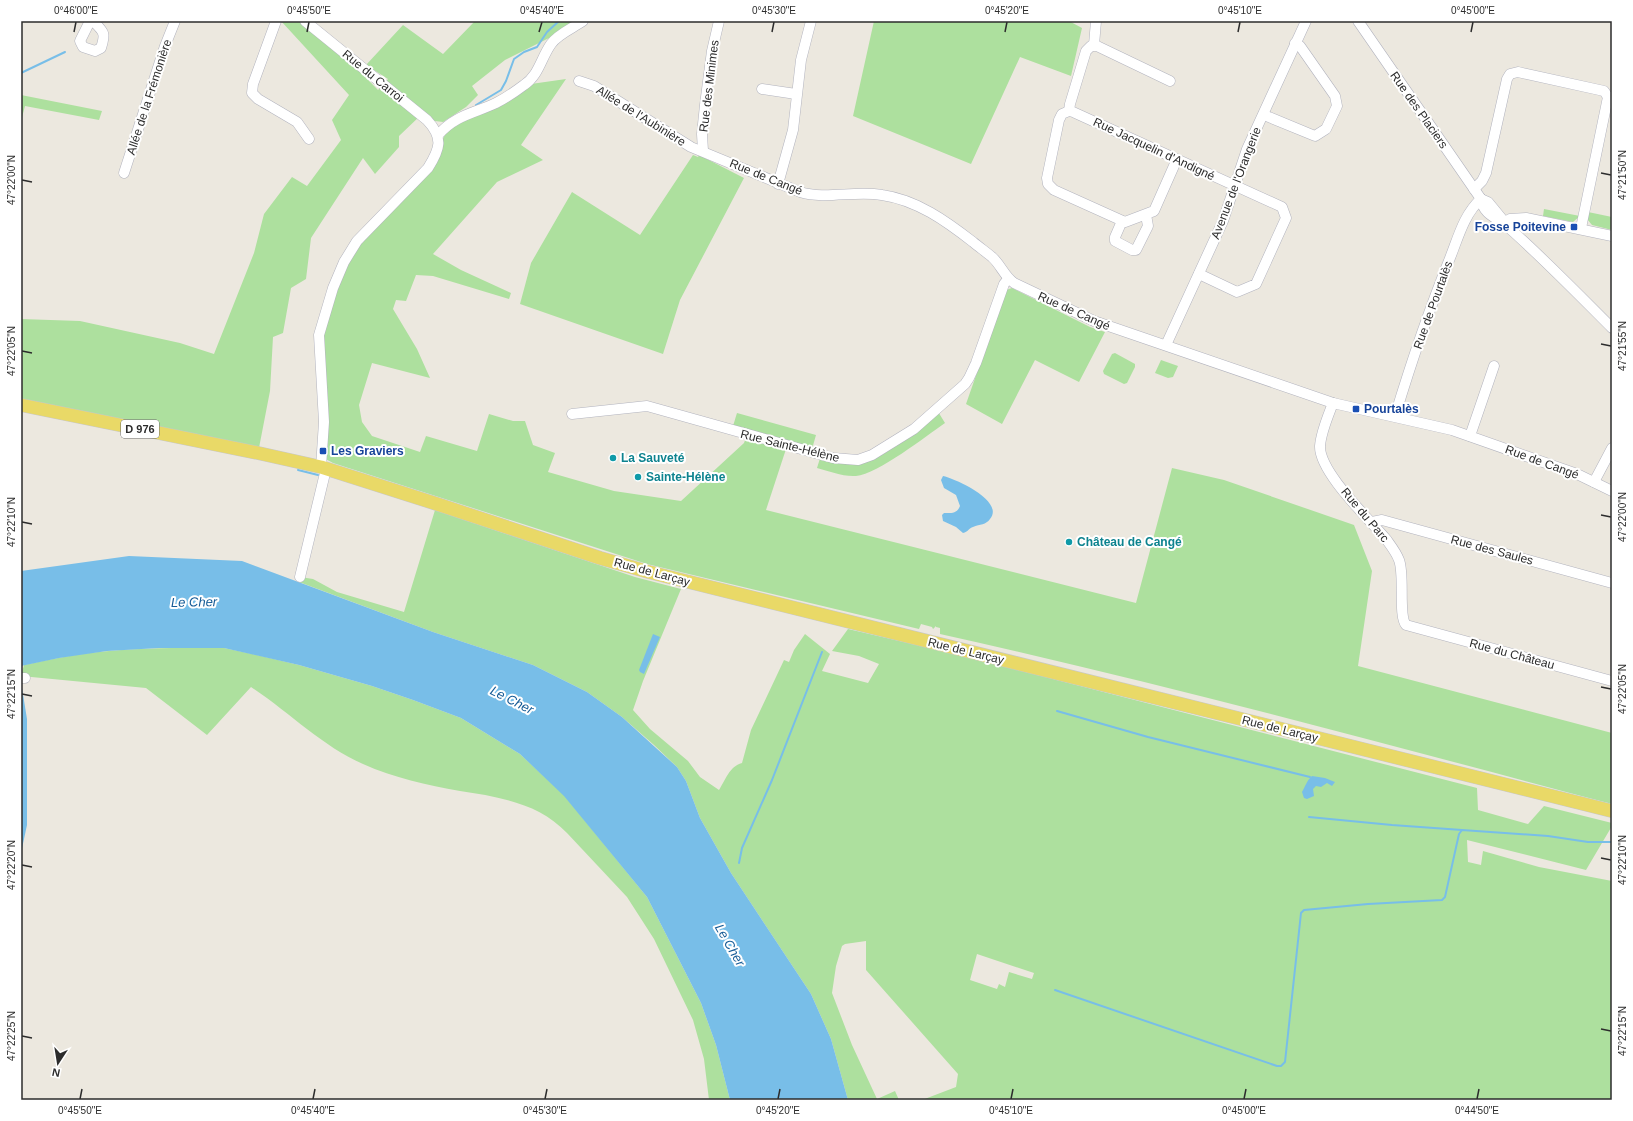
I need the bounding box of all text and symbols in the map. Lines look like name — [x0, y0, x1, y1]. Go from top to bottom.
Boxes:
text: 0°46'00"E — [54, 5, 98, 16]
text: 0°45'50"E — [287, 5, 331, 16]
text: 0°45'40"E — [520, 5, 564, 16]
text: 0°45'30"E — [752, 5, 796, 16]
text: 0°45'20"E — [985, 5, 1029, 16]
text: 0°45'10"E — [1218, 5, 1262, 16]
text: 0°45'00"E — [1451, 5, 1495, 16]
street label: Allée de la Frémonière — [124, 37, 174, 157]
street label: Rue des Minimes — [696, 39, 722, 133]
street label: Rue du Carroi — [340, 47, 406, 105]
street label: Rue des Placiers — [1387, 69, 1451, 151]
street label: Allée de l'Aubinière — [594, 83, 688, 149]
street label: Rue Jacquelin d'Andigné — [1091, 115, 1217, 183]
street label: Avenue de l'Orangerie — [1208, 125, 1264, 241]
text: 47°21'50"N — [1617, 150, 1628, 200]
text: 47°22'00"N — [6, 155, 17, 205]
street label: Rue de Cangé — [728, 156, 805, 198]
place label: Fosse Poitevine — [1475, 220, 1566, 234]
marker: Fosse Poitevine — [1569, 222, 1579, 232]
street label: Rue de Pourtalès — [1411, 259, 1455, 351]
street label: Rue de Cangé — [1036, 289, 1112, 333]
text: 47°21'55"N — [1617, 321, 1628, 371]
text: 47°22'05"N — [6, 326, 17, 376]
place label: Pourtalès — [1364, 402, 1419, 416]
marker: Pourtalès — [1351, 404, 1361, 414]
road number: D 976 — [121, 420, 159, 438]
street label: Rue Sainte-Hélène — [739, 427, 841, 465]
street label: Rue de Cangé — [1503, 442, 1581, 482]
place label: Les Graviers — [331, 444, 404, 458]
marker: Les Graviers — [318, 446, 328, 456]
place label: La Sauveté — [621, 451, 685, 465]
marker: La Sauveté — [608, 453, 618, 463]
place label: Sainte-Hélène — [646, 470, 726, 484]
marker: Sainte-Hélène — [633, 472, 643, 482]
street label: Rue du Parc — [1338, 485, 1392, 545]
text: 47°22'00"N — [1617, 492, 1628, 542]
text: 47°22'10"N — [6, 497, 17, 547]
street label: Rue des Saules — [1449, 532, 1535, 568]
place label: Château de Cangé — [1077, 535, 1182, 549]
marker: Château de Cangé — [1064, 537, 1074, 547]
street label: Rue de Larçay — [612, 555, 692, 589]
water label: Le Cher — [171, 594, 218, 610]
street label: Rue de Larçay — [926, 635, 1006, 667]
street label: Rue du Château — [1468, 636, 1556, 672]
text: 47°22'05"N — [1617, 664, 1628, 714]
text: 47°22'15"N — [6, 669, 17, 719]
water label: Le Cher — [488, 683, 537, 717]
street label: Rue de Larçay — [1240, 713, 1320, 745]
text: 47°22'10"N — [1617, 835, 1628, 885]
text: 47°22'20"N — [6, 840, 17, 890]
water label: Le Cher — [712, 921, 748, 969]
text: 47°22'15"N — [1617, 1006, 1628, 1056]
text: 47°22'25"N — [6, 1011, 17, 1061]
north arrow — [38, 1043, 78, 1083]
text: N — [51, 1066, 61, 1079]
text: 0°45'50"E — [58, 1105, 102, 1116]
text: 0°45'40"E — [291, 1105, 335, 1116]
text: 0°45'30"E — [523, 1105, 567, 1116]
text: 0°45'20"E — [756, 1105, 800, 1116]
text: 0°45'10"E — [989, 1105, 1033, 1116]
text: 0°45'00"E — [1222, 1105, 1266, 1116]
text: 0°44'50"E — [1455, 1105, 1499, 1116]

